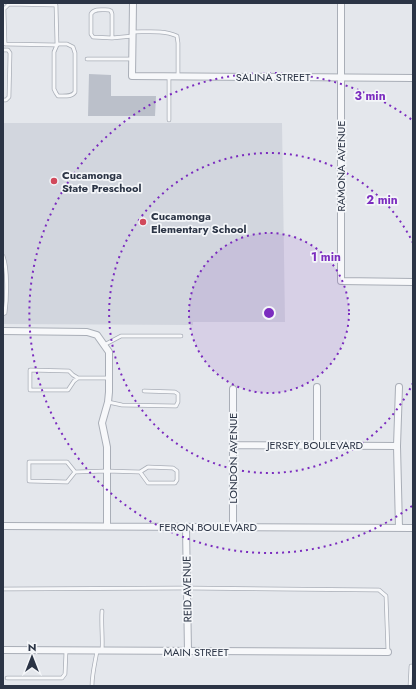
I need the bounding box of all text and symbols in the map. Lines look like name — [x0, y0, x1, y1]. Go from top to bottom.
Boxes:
street label: SALINA STREET — [236, 69, 310, 85]
text: 3 min — [354, 87, 386, 105]
street label: RAMONA AVENUE — [333, 120, 349, 212]
place label: Cucamonga State Preschool — [62, 167, 141, 196]
marker: Cucamonga State Preschool — [49, 176, 59, 186]
text: 2 min — [366, 191, 398, 209]
place label: Cucamonga Elementary School — [151, 208, 246, 237]
marker: Cucamonga Elementary School — [138, 217, 148, 227]
text: 1 min — [311, 248, 341, 266]
centre of rings — [262, 306, 276, 320]
street label: LONDON AVENUE — [225, 413, 241, 503]
street label: JERSEY BOULEVARD — [265, 437, 364, 453]
street label: FERON BOULEVARD — [159, 519, 258, 535]
street label: REID AVENUE — [178, 556, 196, 622]
north arrow — [12, 637, 52, 677]
text: N — [28, 639, 36, 655]
street label: MAIN STREET — [163, 644, 229, 660]

